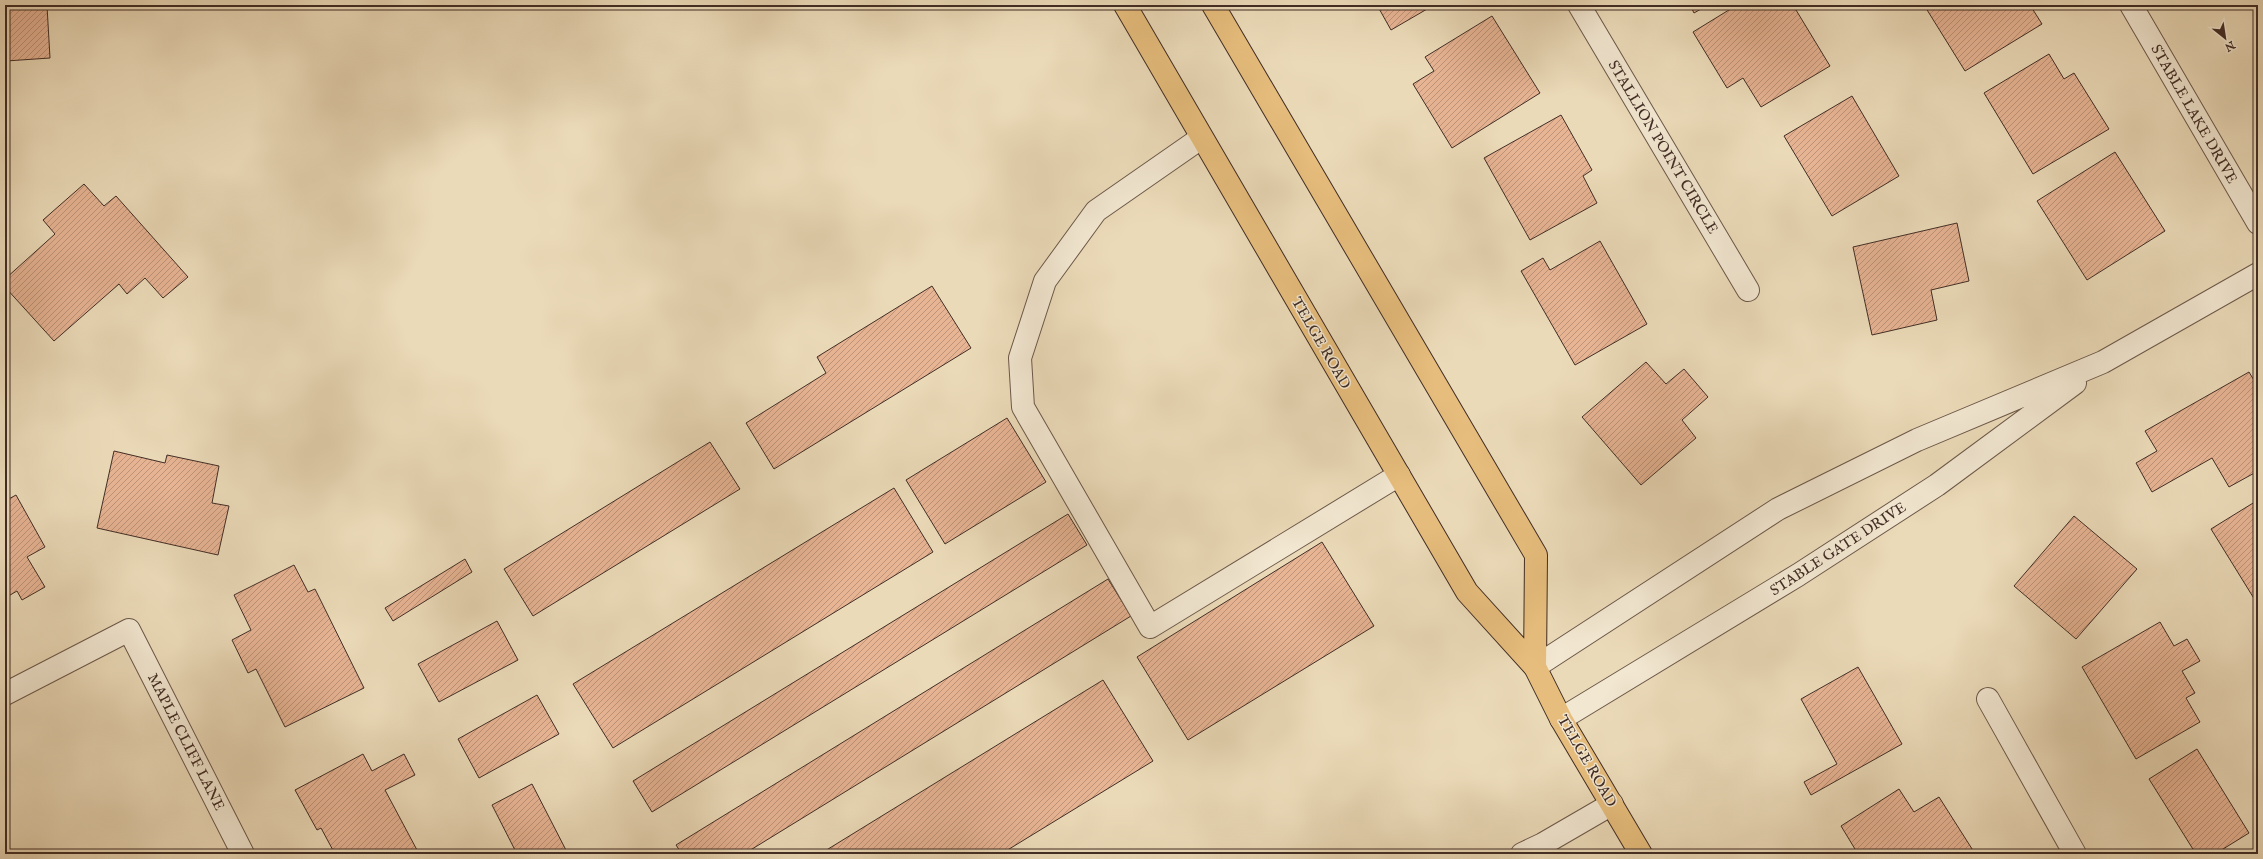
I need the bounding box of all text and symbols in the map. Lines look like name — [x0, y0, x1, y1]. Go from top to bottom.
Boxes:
north arrow — [2205, 18, 2245, 58]
text: N — [2221, 37, 2238, 54]
street label: STABLE LAKE DRIVE — [2146, 41, 2242, 187]
street label: STALLION POINT CIRCLE — [1604, 57, 1722, 237]
street label: TELGE ROAD — [1287, 294, 1355, 392]
street label: STABLE GATE DRIVE — [1766, 498, 1910, 600]
street label: MAPLE CLIFF LANE — [143, 670, 229, 814]
street label: TELGE ROAD — [1553, 712, 1621, 810]

